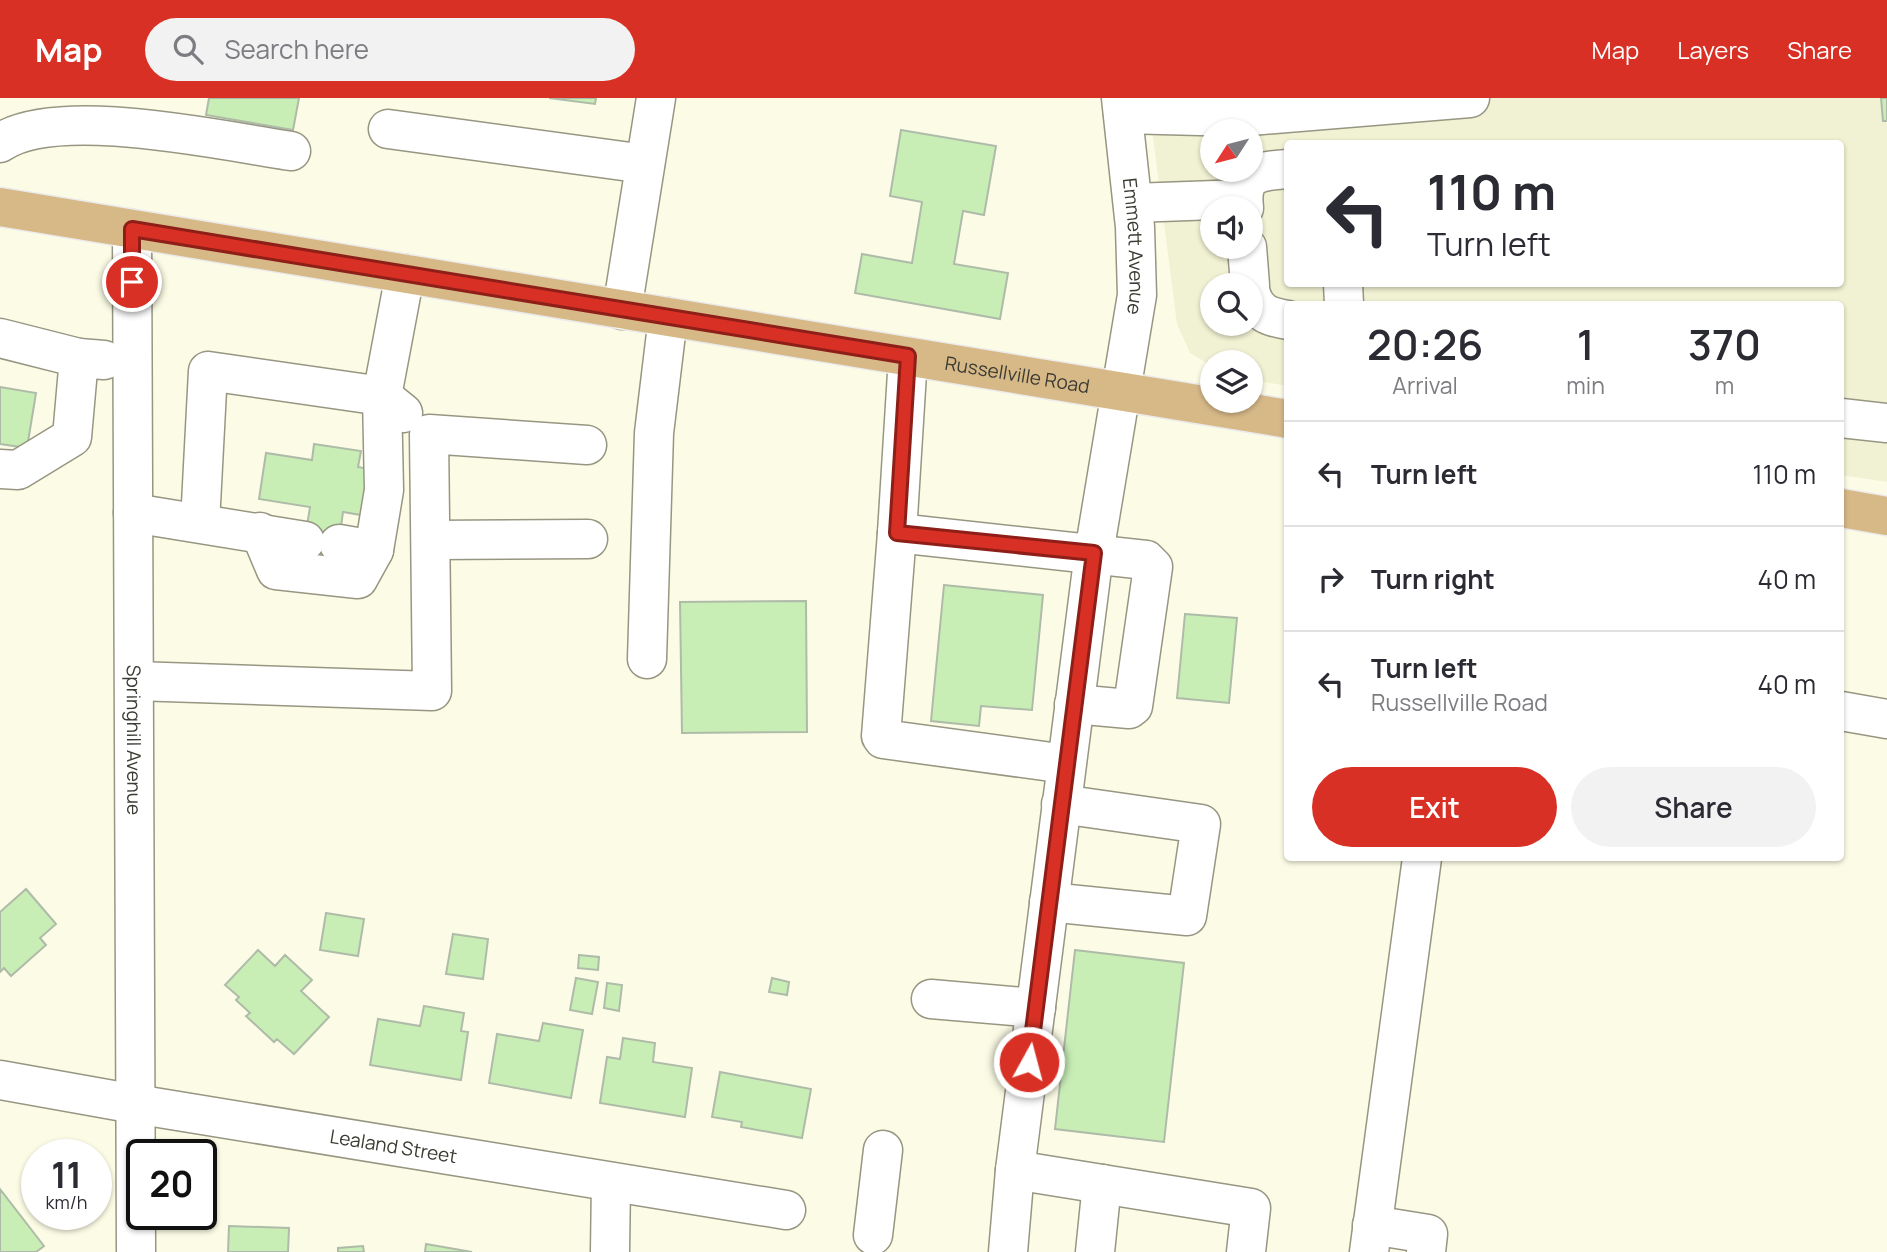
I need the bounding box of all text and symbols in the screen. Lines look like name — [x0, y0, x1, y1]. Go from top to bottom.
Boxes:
search box — [145, 18, 635, 81]
text: Map — [35, 27, 103, 72]
icon: search — [169, 30, 207, 68]
text: Search here — [225, 31, 369, 67]
text: Map — [1592, 33, 1639, 66]
text: Layers — [1677, 33, 1749, 66]
text: Share — [1787, 33, 1852, 66]
north arrow — [1200, 119, 1264, 182]
map controls — [1200, 119, 1263, 413]
text: 110 m — [1427, 158, 1556, 225]
icon: left — [1312, 168, 1403, 259]
street label: Emmett Avenue — [1117, 177, 1150, 317]
button: sound — [1200, 196, 1263, 259]
text: Turn left — [1427, 222, 1551, 266]
pin — [102, 252, 162, 312]
icon: arrive — [113, 263, 151, 301]
button: search — [1200, 273, 1263, 336]
text: 20:26 — [1367, 315, 1483, 373]
text: 1 — [1577, 315, 1594, 373]
text: 370 — [1688, 315, 1761, 373]
street label: Russellville Road — [943, 350, 1092, 399]
button: layers — [1200, 350, 1263, 413]
text: Arrival — [1392, 369, 1458, 401]
text: min — [1566, 369, 1605, 401]
text: m — [1715, 369, 1734, 401]
icon: left — [1312, 455, 1350, 493]
text: Turn left — [1371, 456, 1478, 492]
text: 110 m — [1753, 456, 1816, 492]
icon: right — [1312, 560, 1350, 598]
text: Turn right — [1371, 561, 1495, 597]
text: 40 m — [1758, 561, 1816, 597]
text: Turn left — [1371, 650, 1478, 686]
street label: Springhill Avenue — [121, 665, 147, 815]
icon: left — [1312, 665, 1350, 703]
text: 40 m — [1758, 666, 1816, 702]
text: Russellville Road — [1371, 686, 1548, 718]
button: Exit — [1312, 767, 1557, 847]
button: Share — [1571, 767, 1816, 847]
position arrow — [992, 1025, 1066, 1099]
street label: Lealand Street — [328, 1123, 459, 1169]
speed limit sign: 20 — [126, 1139, 217, 1230]
text: 11 — [51, 1151, 82, 1199]
text: km/h — [46, 1190, 87, 1214]

